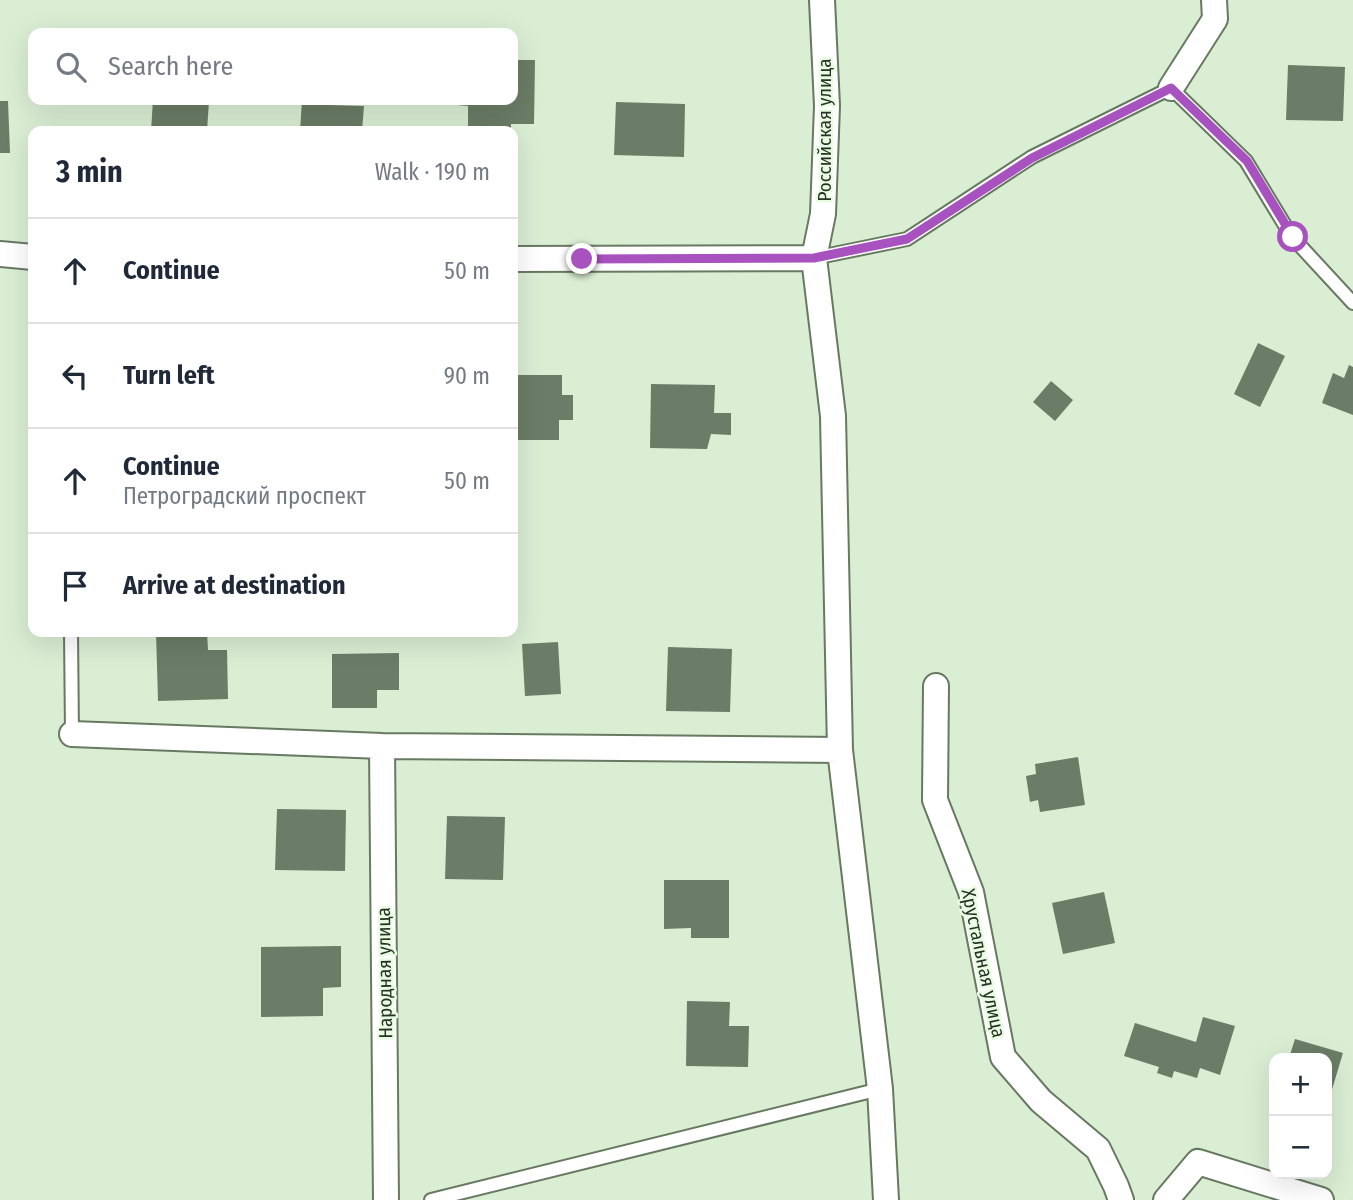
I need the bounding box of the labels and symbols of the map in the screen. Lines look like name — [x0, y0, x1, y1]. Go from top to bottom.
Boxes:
street label: Российская улица — [813, 58, 836, 202]
route start — [1277, 221, 1308, 252]
route end — [566, 243, 597, 274]
street label: Хрустальная улица — [956, 887, 1011, 1040]
street label: Народная улица — [372, 907, 397, 1039]

